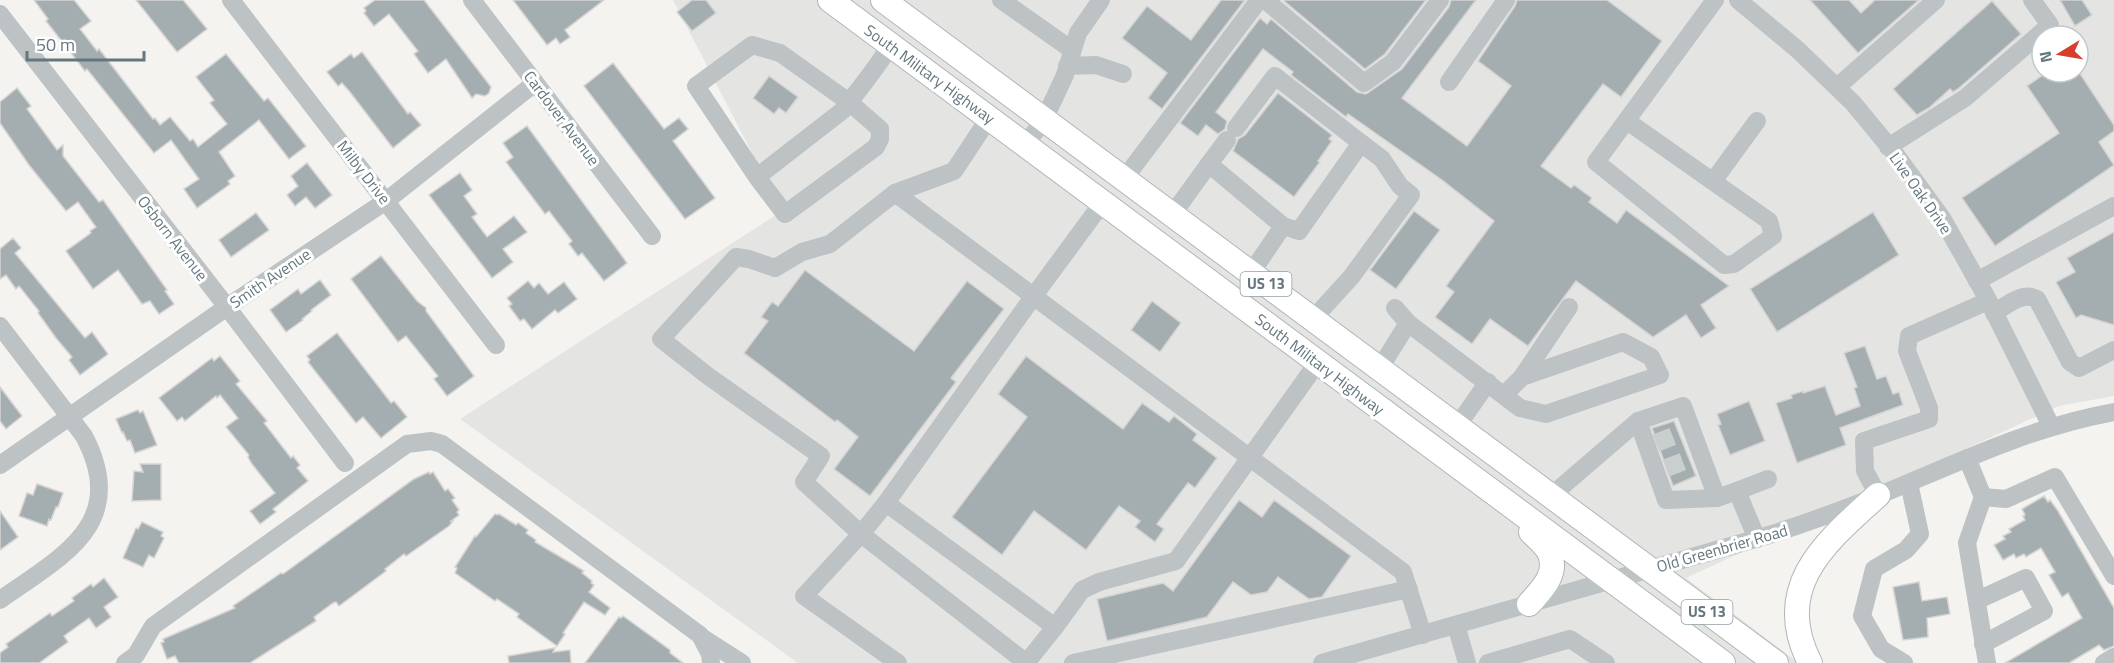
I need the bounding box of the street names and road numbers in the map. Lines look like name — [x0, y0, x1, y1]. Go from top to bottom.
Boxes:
street label: South Military Highway — [860, 18, 1001, 130]
street label: Cardover Avenue — [518, 65, 606, 171]
street label: Milby Drive — [331, 135, 397, 209]
street label: Live Oak Drive — [1884, 147, 1958, 239]
street label: Osborn Avenue — [132, 190, 214, 286]
street label: Smith Avenue — [225, 242, 315, 314]
road number: US 13 — [1240, 272, 1292, 296]
street label: South Military Highway — [1250, 307, 1390, 421]
street label: Old Greenbrier Road — [1654, 518, 1790, 578]
road number: US 13 — [1682, 600, 1732, 624]

